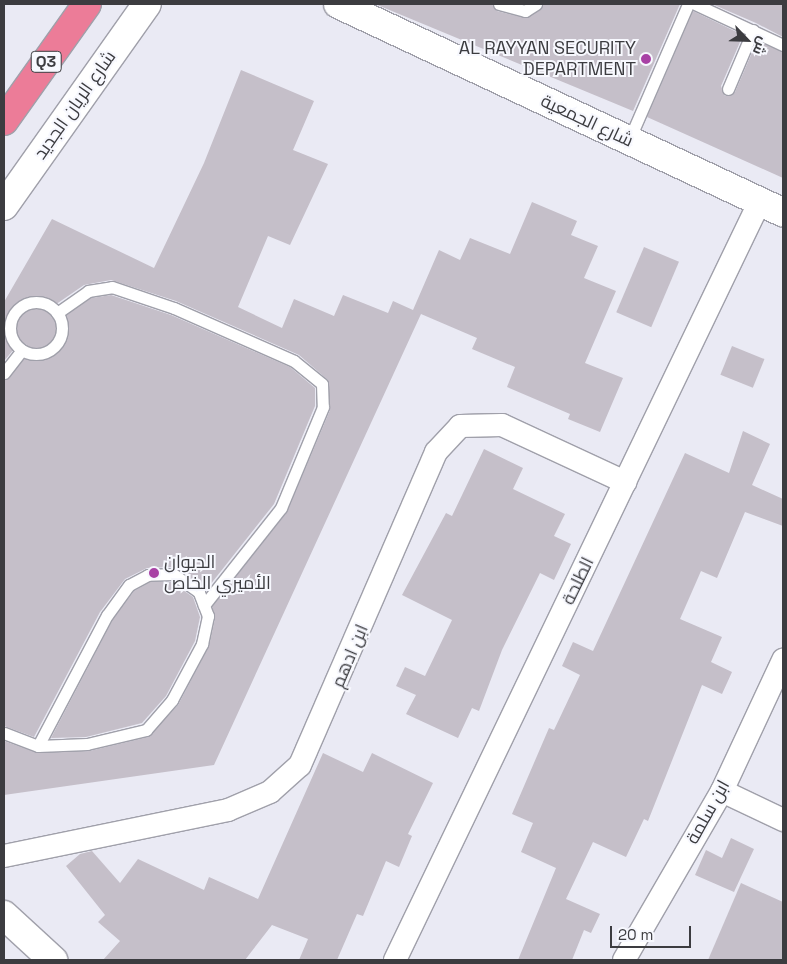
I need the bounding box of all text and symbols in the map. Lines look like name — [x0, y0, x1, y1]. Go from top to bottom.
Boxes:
north arrow — [722, 15, 772, 65]
text: ش — [749, 34, 773, 58]
place label: AL RAYYAN SECURITY DEPARTMENT — [458, 38, 636, 80]
street label: شارع الريان الجديد — [30, 47, 120, 163]
road number: Q3 — [30, 48, 62, 76]
marker: AL RAYYAN SECURITY DEPARTMENT — [640, 53, 652, 65]
street label: شارع الجمعية — [537, 90, 637, 152]
place label: الديوان الأميري الخاص — [164, 552, 271, 594]
street label: الطلحة — [557, 554, 599, 608]
marker: الديوان الأميري الخاص — [148, 567, 160, 579]
street label: ابن ادهم — [327, 621, 373, 691]
street label: ابن سلمة — [682, 776, 734, 848]
scale bar — [612, 916, 693, 948]
text: 20 m — [618, 925, 653, 944]

